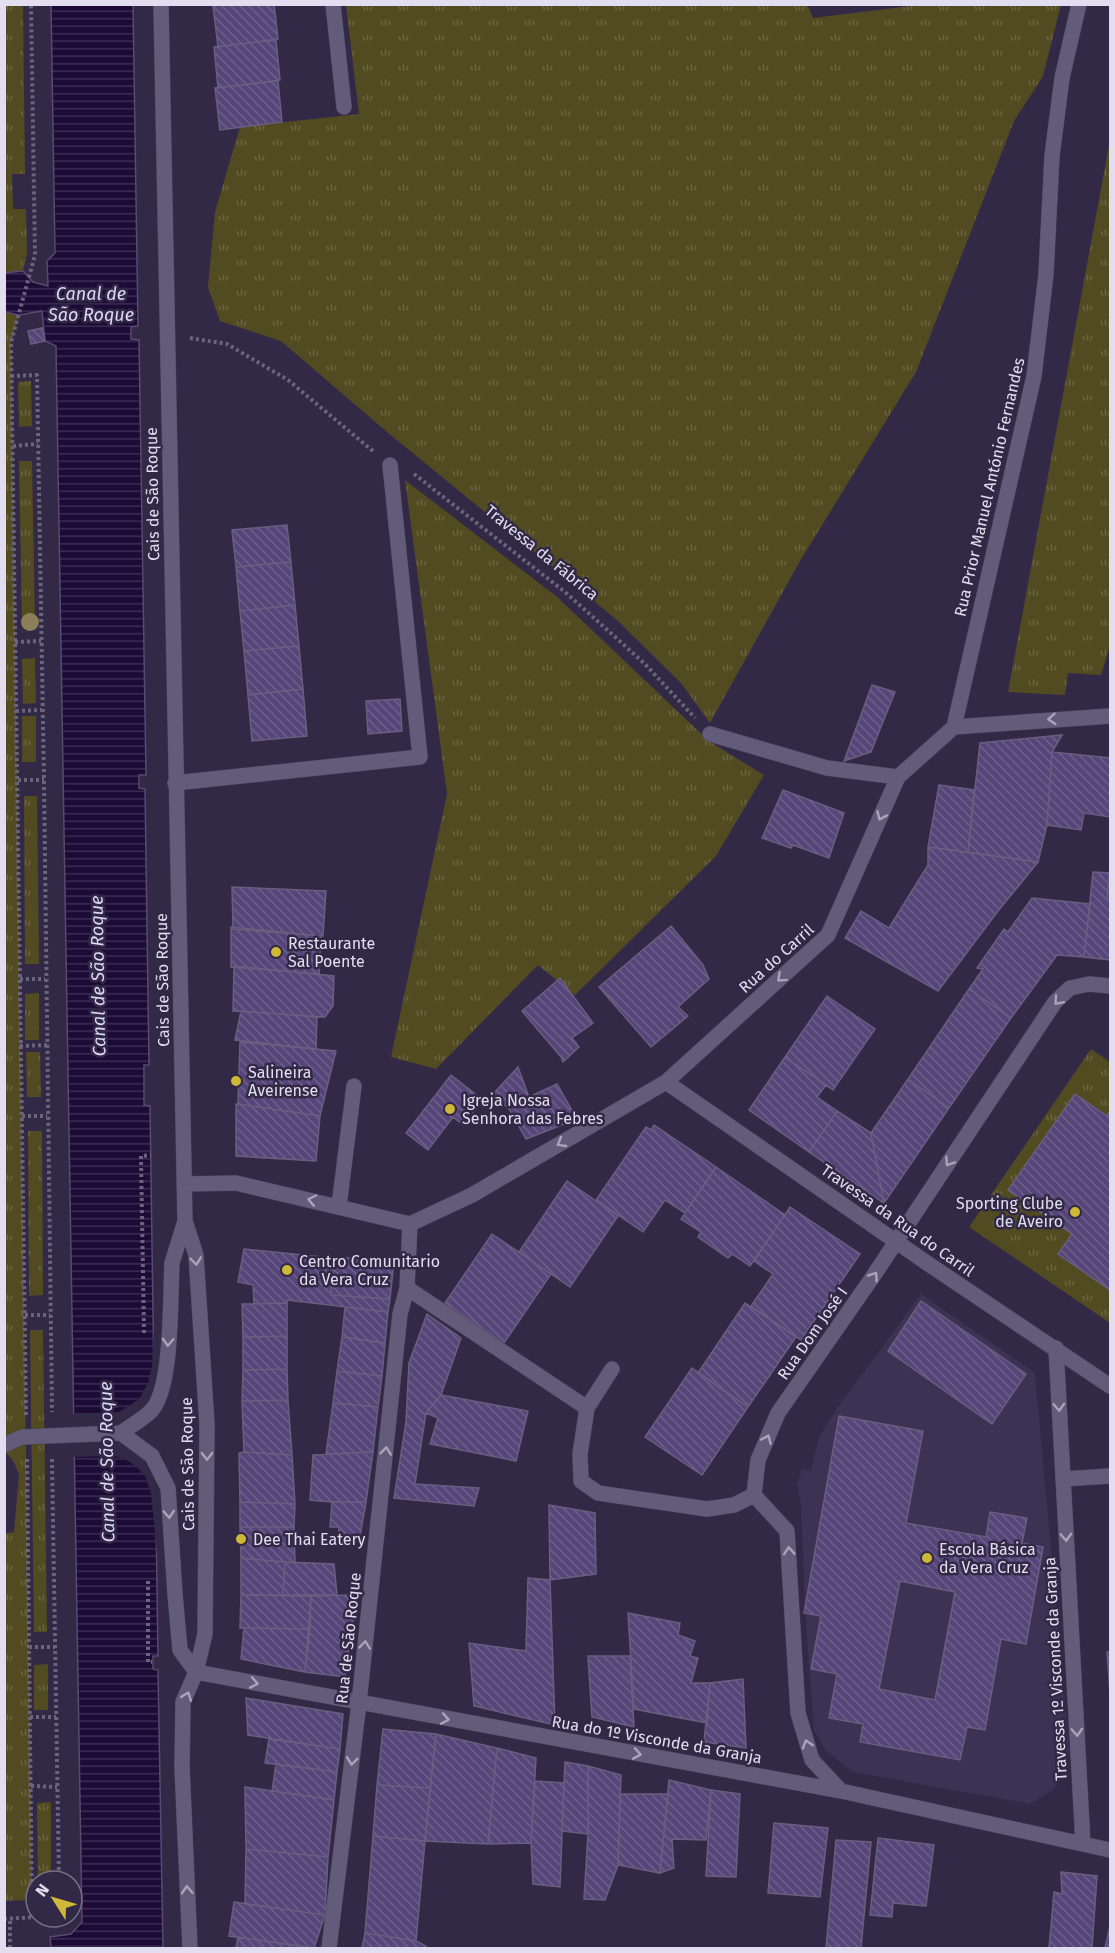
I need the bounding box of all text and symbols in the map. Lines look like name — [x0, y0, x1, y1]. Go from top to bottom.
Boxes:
water label: Canal de São Roque — [47, 283, 134, 326]
street label: Rua Prior Manuel António Fernandes — [950, 356, 1029, 618]
street label: Cais de São Roque — [142, 427, 163, 561]
street label: Travessa da Fábrica — [481, 501, 602, 604]
one-way arrow — [1048, 712, 1057, 725]
one-way arrow — [876, 809, 888, 820]
water label: Canal de São Roque — [86, 895, 110, 1057]
street label: Cais de São Roque — [152, 913, 173, 1047]
street label: Rua do Carril — [735, 920, 818, 997]
place label: Restaurante Sal Poente — [288, 934, 375, 971]
marker: Restaurante Sal Poente — [269, 945, 283, 959]
one-way arrow — [777, 971, 788, 982]
one-way arrow — [1054, 994, 1065, 1005]
place label: Salineira Aveirense — [248, 1063, 318, 1100]
marker: Salineira Aveirense — [229, 1074, 243, 1088]
place label: Igreja Nossa Senhora das Febres — [462, 1091, 603, 1128]
marker: Igreja Nossa Senhora das Febres — [443, 1102, 457, 1116]
one-way arrow — [557, 1136, 567, 1147]
one-way arrow — [945, 1155, 956, 1166]
street label: Travessa da Rua do Carril — [817, 1160, 978, 1281]
one-way arrow — [307, 1194, 317, 1207]
place label: Sporting Clube de Aveiro — [956, 1194, 1063, 1231]
marker: Sporting Clube de Aveiro — [1068, 1205, 1082, 1219]
place label: Centro Comunitario da Vera Cruz — [299, 1252, 440, 1289]
one-way arrow — [189, 1257, 201, 1266]
marker: Centro Comunitario da Vera Cruz — [280, 1263, 294, 1277]
one-way arrow — [866, 1272, 878, 1282]
street label: Rua Dom José I — [773, 1283, 851, 1383]
one-way arrow — [161, 1338, 174, 1347]
water label: Canal de São Roque — [95, 1381, 119, 1543]
street label: Cais de São Roque — [177, 1397, 198, 1531]
one-way arrow — [1053, 1402, 1066, 1411]
one-way arrow — [760, 1434, 772, 1445]
one-way arrow — [379, 1446, 391, 1455]
one-way arrow — [201, 1451, 213, 1460]
one-way arrow — [163, 1509, 176, 1518]
place label: Dee Thai Eatery — [253, 1530, 366, 1549]
marker: Dee Thai Eatery — [234, 1532, 248, 1546]
one-way arrow — [1060, 1533, 1073, 1542]
place label: Escola Básica da Vera Cruz — [939, 1540, 1036, 1577]
one-way arrow — [782, 1546, 795, 1555]
marker: Escola Básica da Vera Cruz — [920, 1551, 934, 1565]
street label: Travessa 1º Visconde da Granja — [1040, 1557, 1071, 1781]
street label: Rua de São Roque — [332, 1571, 365, 1705]
one-way arrow — [358, 1640, 371, 1649]
one-way arrow — [248, 1676, 258, 1689]
one-way arrow — [179, 1691, 192, 1702]
one-way arrow — [440, 1712, 450, 1725]
street label: Rua do 1º Visconde da Granja — [550, 1712, 764, 1767]
one-way arrow — [1070, 1728, 1083, 1737]
one-way arrow — [802, 1739, 815, 1750]
one-way arrow — [632, 1747, 642, 1760]
one-way arrow — [346, 1756, 359, 1765]
north arrow — [24, 1869, 84, 1929]
text: N — [32, 1880, 53, 1900]
one-way arrow — [181, 1886, 194, 1895]

